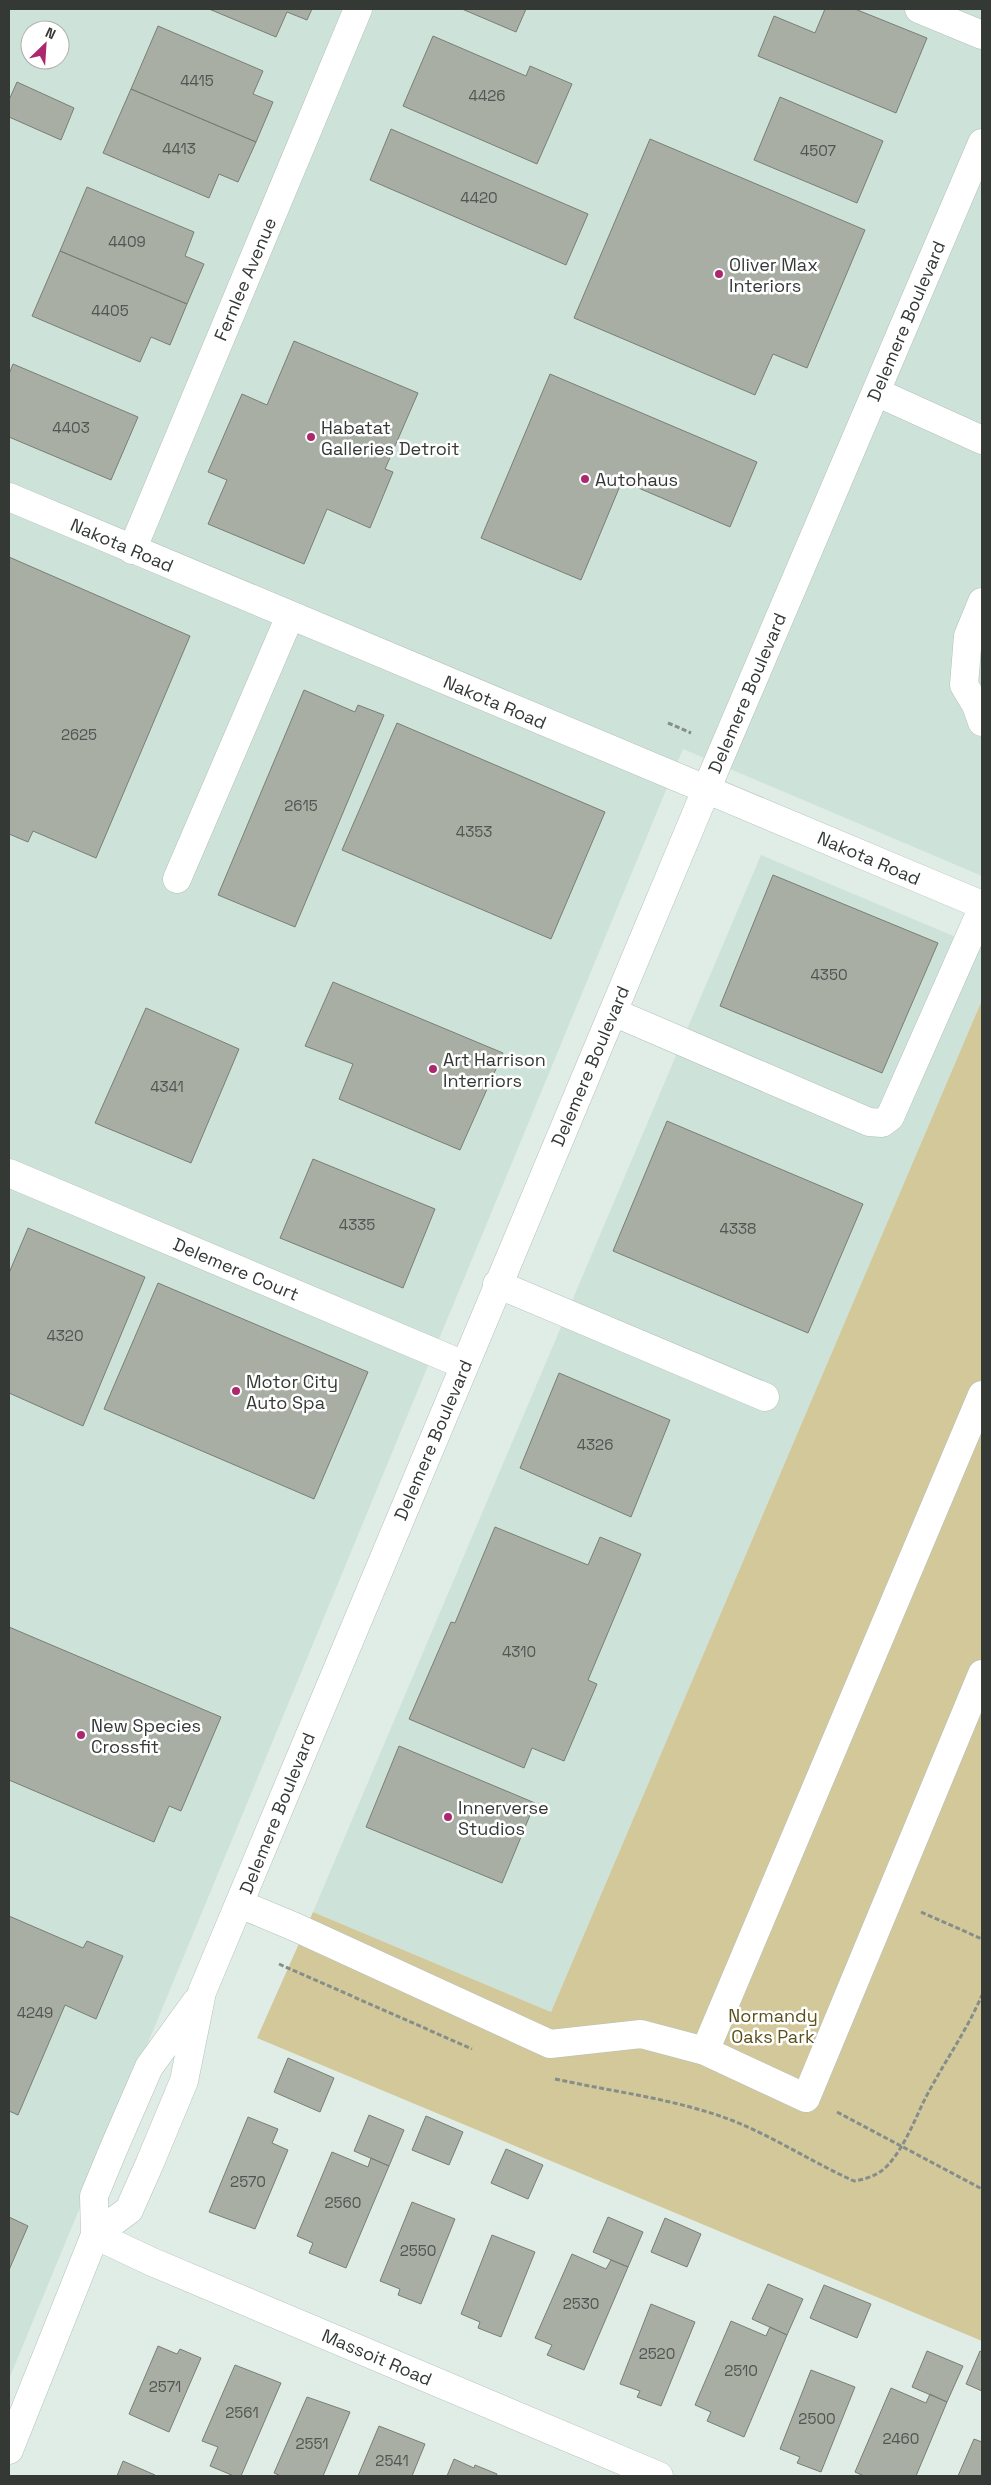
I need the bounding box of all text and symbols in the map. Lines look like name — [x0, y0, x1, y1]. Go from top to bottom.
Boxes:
north arrow — [20, 20, 70, 70]
text: N — [42, 23, 59, 43]
house number: 4415 — [180, 71, 214, 90]
house number: 4426 — [469, 86, 505, 105]
house number: 4413 — [162, 139, 196, 158]
house number: 4507 — [800, 141, 836, 160]
house number: 4420 — [460, 188, 498, 207]
street label: Fernlee Avenue — [209, 214, 281, 344]
house number: 4409 — [108, 232, 146, 251]
street label: Delemere Boulevard — [862, 237, 950, 405]
place label: Oliver Max Interiors — [729, 253, 818, 297]
marker: Oliver Max Interiors — [713, 268, 725, 280]
house number: 4405 — [91, 301, 129, 320]
place label: Habatat Galleries Detroit — [321, 416, 459, 460]
house number: 4403 — [52, 418, 90, 437]
marker: Habatat Galleries Detroit — [305, 431, 317, 443]
place label: Autohaus — [595, 468, 678, 491]
marker: Autohaus — [579, 473, 591, 485]
street label: Nakota Road — [67, 513, 177, 577]
street label: Delemere Boulevard — [703, 609, 791, 777]
street label: Nakota Road — [440, 670, 550, 734]
house number: 2625 — [61, 725, 97, 744]
house number: 2615 — [284, 796, 318, 815]
house number: 4353 — [456, 822, 492, 841]
street label: Nakota Road — [814, 826, 924, 890]
house number: 4350 — [810, 965, 848, 984]
street label: Delemere Boulevard — [546, 982, 634, 1150]
place label: Art Harrison Interriors — [443, 1048, 546, 1092]
marker: Art Harrison Interriors — [427, 1063, 439, 1075]
house number: 4341 — [150, 1077, 184, 1096]
house number: 4335 — [339, 1215, 375, 1234]
house number: 4338 — [720, 1219, 756, 1238]
street label: Delemere Court — [170, 1232, 302, 1306]
house number: 4320 — [46, 1326, 84, 1345]
street label: Delemere Boulevard — [389, 1356, 477, 1524]
place label: Motor City Auto Spa — [246, 1370, 338, 1414]
marker: Motor City Auto Spa — [230, 1385, 242, 1397]
house number: 4326 — [577, 1435, 613, 1454]
house number: 4310 — [502, 1642, 536, 1661]
place label: New Species Crossfit — [91, 1714, 201, 1758]
marker: New Species Crossfit — [75, 1729, 87, 1741]
street label: Delemere Boulevard — [234, 1729, 320, 1897]
place label: Innerverse Studios — [458, 1796, 549, 1840]
marker: Innerverse Studios — [442, 1811, 454, 1823]
house number: 4249 — [17, 2003, 53, 2022]
park label: Normandy Oaks Park — [728, 2004, 818, 2048]
house number: 2570 — [230, 2172, 266, 2191]
house number: 2560 — [325, 2193, 361, 2212]
house number: 2550 — [400, 2241, 436, 2260]
house number: 2530 — [563, 2294, 599, 2313]
street label: Massoit Road — [318, 2323, 436, 2391]
house number: 2520 — [639, 2344, 675, 2363]
house number: 2510 — [724, 2361, 758, 2380]
house number: 2571 — [149, 2377, 181, 2396]
house number: 2561 — [225, 2403, 259, 2422]
house number: 2500 — [798, 2409, 836, 2428]
house number: 2460 — [883, 2429, 919, 2448]
house number: 2551 — [295, 2434, 329, 2453]
house number: 2541 — [375, 2451, 409, 2470]

